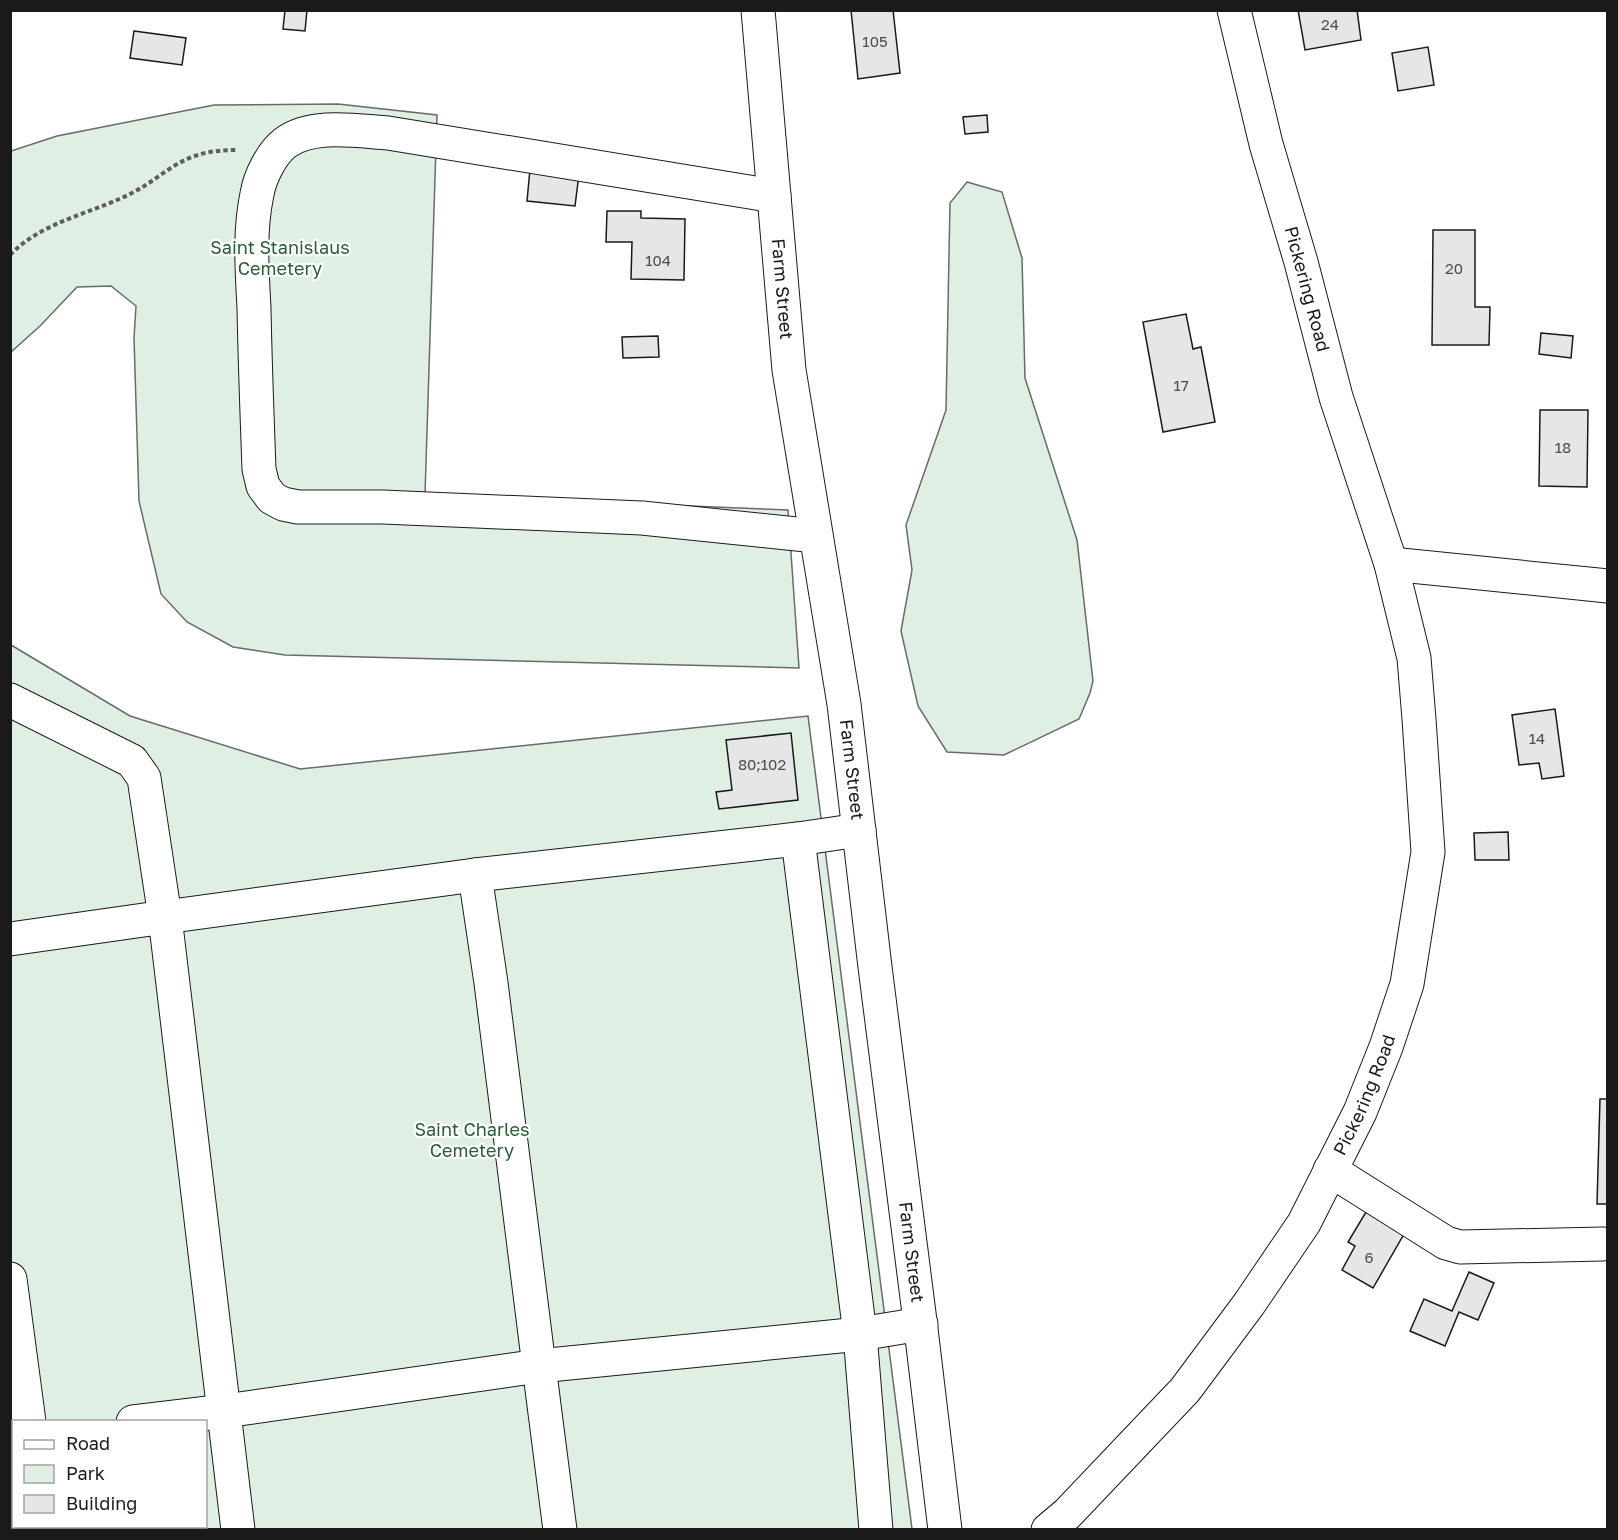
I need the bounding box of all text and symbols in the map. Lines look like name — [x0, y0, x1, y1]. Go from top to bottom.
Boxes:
house number: 24 — [1321, 15, 1339, 33]
house number: 105 — [862, 32, 888, 50]
street label: Pickering Road — [1281, 223, 1335, 354]
park label: Saint Stanislaus Cemetery — [210, 236, 350, 279]
street label: Farm Street — [768, 237, 798, 340]
house number: 104 — [645, 251, 671, 269]
house number: 20 — [1445, 259, 1463, 277]
house number: 17 — [1173, 376, 1189, 394]
house number: 18 — [1555, 438, 1571, 456]
street label: Farm Street — [836, 718, 870, 821]
house number: 14 — [1529, 729, 1545, 747]
house number: 80;102 — [738, 755, 786, 773]
street label: Pickering Road — [1328, 1032, 1399, 1159]
park label: Saint Charles Cemetery — [414, 1118, 530, 1161]
street label: Farm Street — [895, 1200, 930, 1304]
house number: 6 — [1364, 1248, 1374, 1266]
legend — [12, 1420, 207, 1528]
text: Road — [66, 1432, 110, 1454]
text: Park — [66, 1462, 105, 1484]
text: Building — [66, 1492, 137, 1514]

